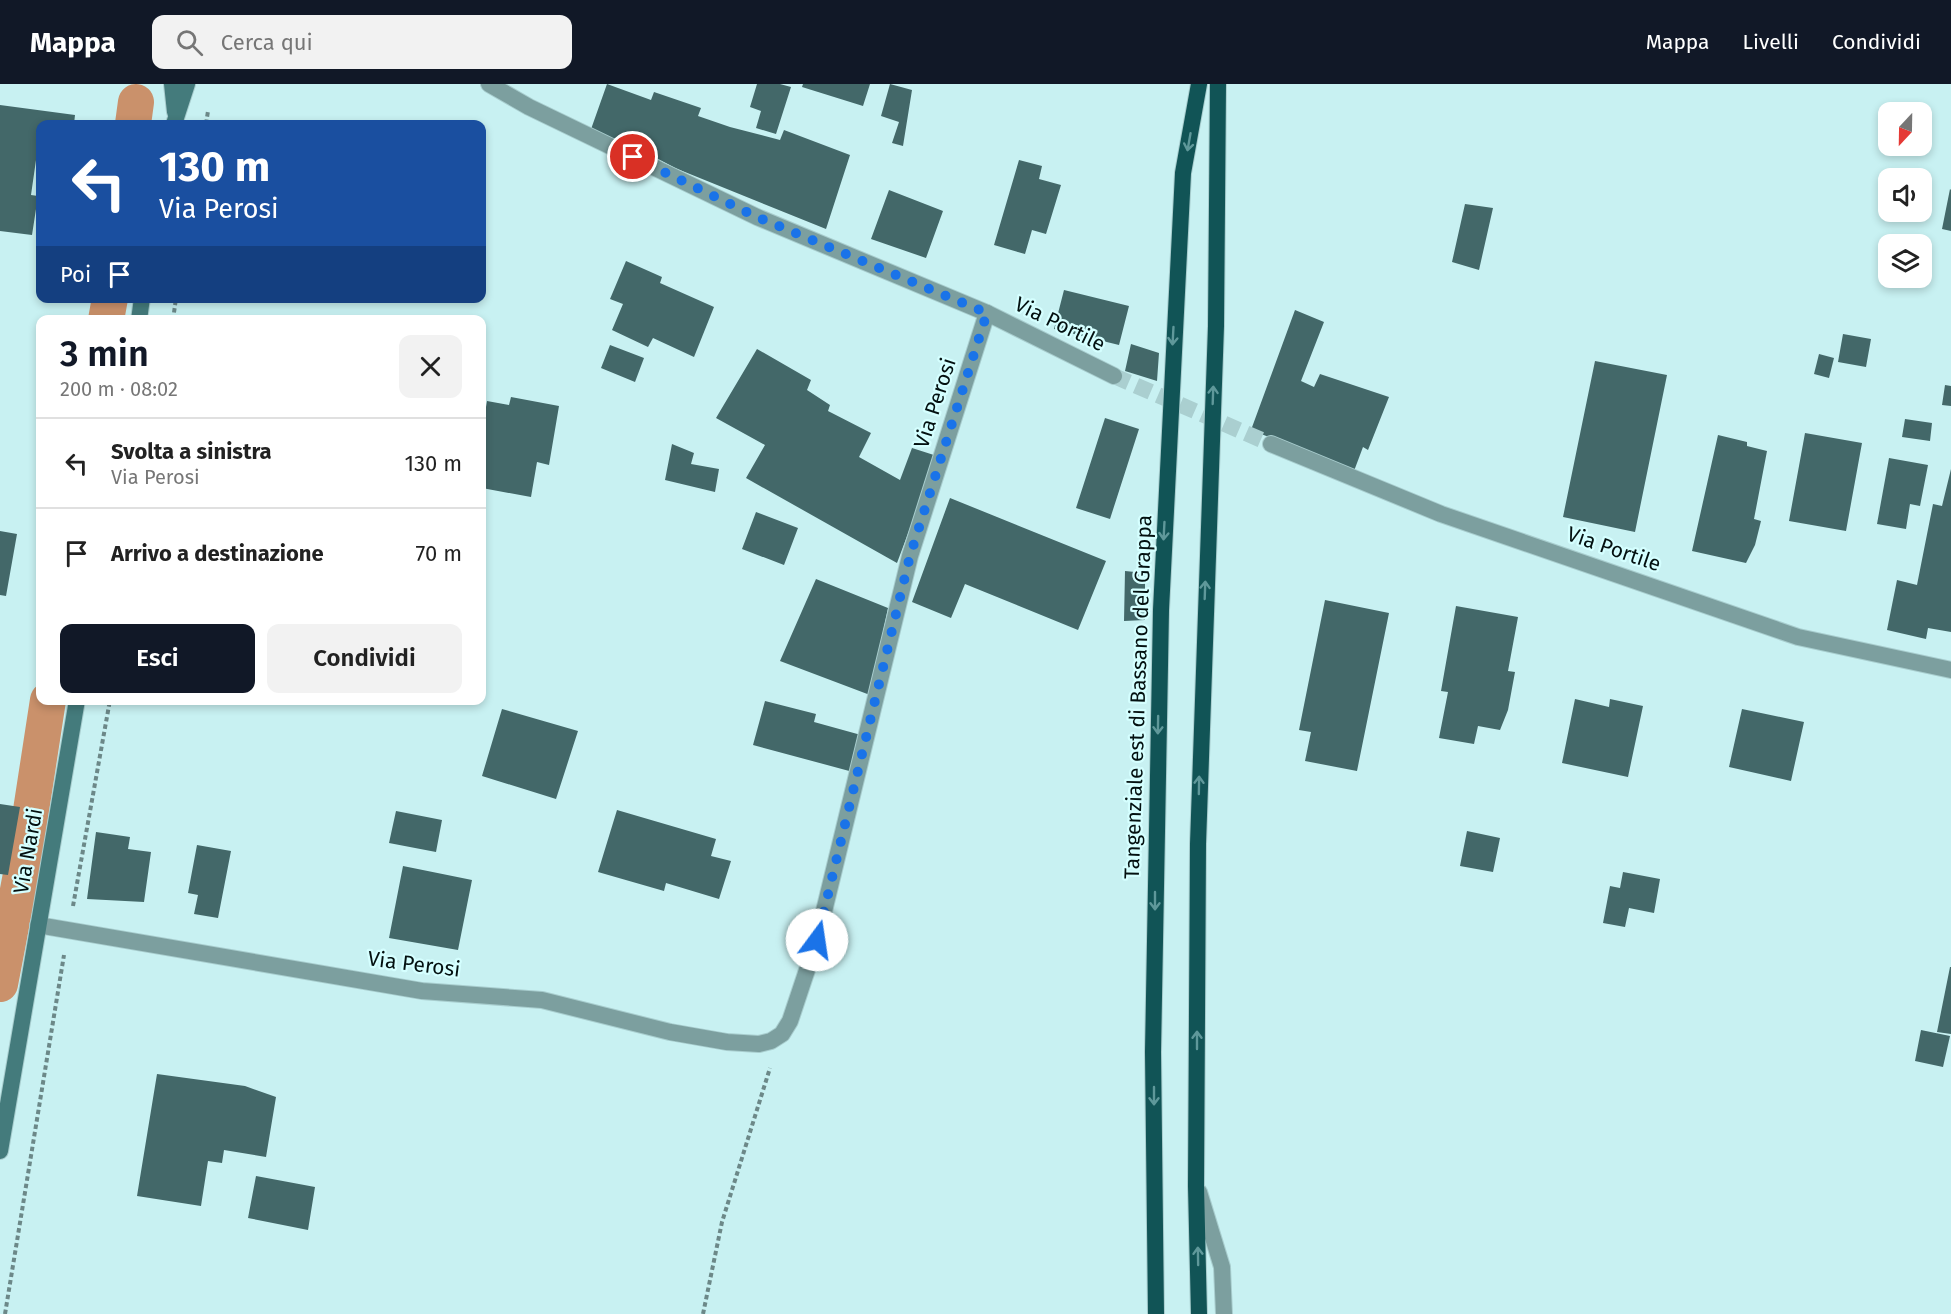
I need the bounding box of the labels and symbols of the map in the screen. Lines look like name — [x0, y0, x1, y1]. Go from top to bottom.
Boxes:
north arrow — [1878, 102, 1932, 156]
pin — [607, 131, 658, 182]
one-way arrow — [1183, 131, 1194, 151]
street label: Via Portile — [1010, 291, 1110, 357]
one-way arrow — [1168, 325, 1179, 345]
street label: Via Perosi — [908, 355, 962, 451]
one-way arrow — [1208, 386, 1219, 406]
street label: Tangenziale est di Bassano del Grappa — [1119, 514, 1157, 880]
one-way arrow — [1159, 520, 1170, 540]
street label: Via Portile — [1564, 521, 1664, 577]
one-way arrow — [1200, 581, 1211, 601]
one-way arrow — [1152, 715, 1164, 735]
one-way arrow — [1193, 776, 1205, 796]
street label: Via Nardi — [8, 806, 48, 896]
one-way arrow — [1149, 890, 1161, 910]
position arrow — [785, 908, 849, 972]
street label: Via Perosi — [366, 945, 462, 983]
one-way arrow — [1191, 1030, 1203, 1050]
one-way arrow — [1148, 1085, 1160, 1105]
one-way arrow — [1192, 1246, 1204, 1266]

